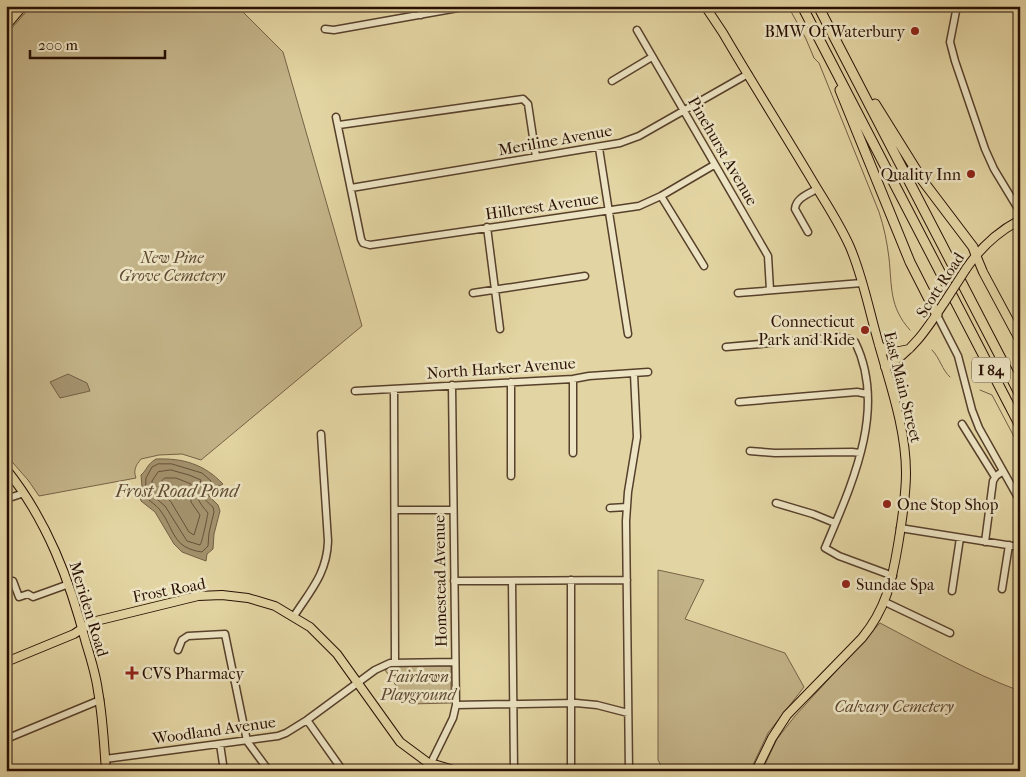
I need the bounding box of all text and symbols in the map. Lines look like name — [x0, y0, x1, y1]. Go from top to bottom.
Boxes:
place label: BMW Of Waterbury — [764, 22, 905, 41]
marker: BMW Of Waterbury — [909, 25, 921, 37]
scale bar — [30, 28, 165, 60]
text: 200 m — [38, 36, 78, 54]
street label: Pinehurst Avenue — [684, 93, 762, 209]
street label: Meriline Avenue — [497, 121, 613, 159]
place label: Quality Inn — [881, 165, 962, 184]
marker: Quality Inn — [965, 168, 977, 180]
street label: Hillcrest Avenue — [484, 189, 600, 223]
park label: New Pine Grove Cemetery — [119, 248, 226, 285]
street label: Scott Road — [912, 249, 968, 321]
place label: Connecticut Park and Ride — [758, 312, 855, 349]
marker: Connecticut Park and Ride — [859, 324, 871, 336]
street label: East Main Street — [880, 329, 926, 445]
street label: North Harker Avenue — [426, 353, 576, 383]
road number: I 84 — [972, 358, 1010, 382]
water label: Frost Road Pond — [115, 481, 241, 502]
place label: One Stop Shop — [897, 495, 999, 514]
marker: One Stop Shop — [881, 498, 893, 510]
street label: Homestead Avenue — [429, 515, 451, 647]
street label: Meriden Road — [65, 559, 113, 659]
street label: Frost Road — [131, 574, 207, 606]
place label: Sundae Spa — [856, 575, 935, 594]
marker: Sundae Spa — [840, 578, 852, 590]
place label: CVS Pharmacy — [142, 664, 244, 683]
marker: CVS Pharmacy — [126, 667, 138, 679]
park label: Fairlawn Playground — [379, 667, 457, 704]
park label: Calvary Cemetery — [834, 697, 954, 716]
street label: Woodland Avenue — [150, 712, 277, 748]

